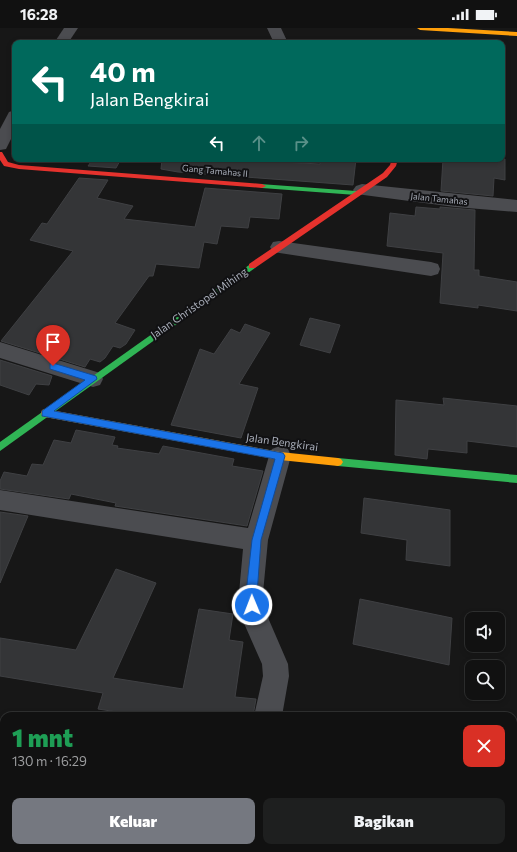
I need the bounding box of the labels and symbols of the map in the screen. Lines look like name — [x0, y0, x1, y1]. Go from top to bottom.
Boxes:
street label: Gang Tamahas II — [182, 162, 248, 179]
street label: Jalan Tamahas — [410, 190, 468, 207]
street label: Jalan Christopel Mihing — [148, 264, 250, 342]
pin — [36, 325, 70, 366]
street label: Jalan Bengkirai — [245, 430, 319, 454]
position arrow — [231, 584, 273, 626]

